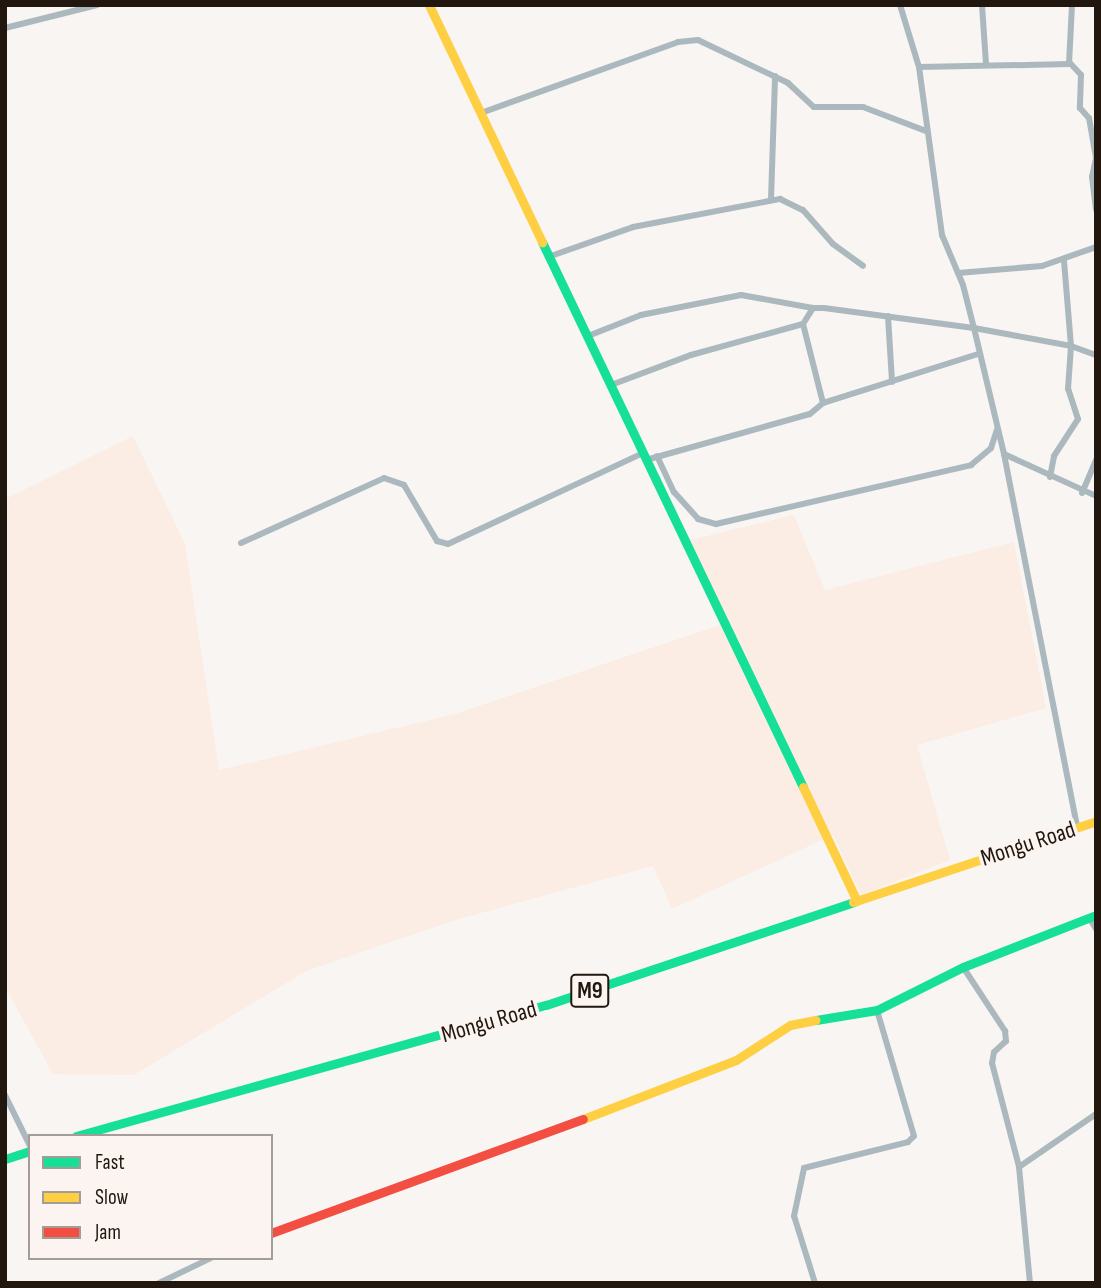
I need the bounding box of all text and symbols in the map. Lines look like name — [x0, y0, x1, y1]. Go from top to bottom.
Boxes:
street label: Mongu Road — [977, 815, 1079, 873]
road number: M9 — [569, 972, 611, 1010]
street label: Mongu Road — [438, 995, 540, 1049]
legend — [28, 1134, 273, 1260]
text: Fast — [95, 1150, 125, 1175]
text: Slow — [95, 1185, 128, 1210]
text: Jam — [95, 1220, 121, 1245]

